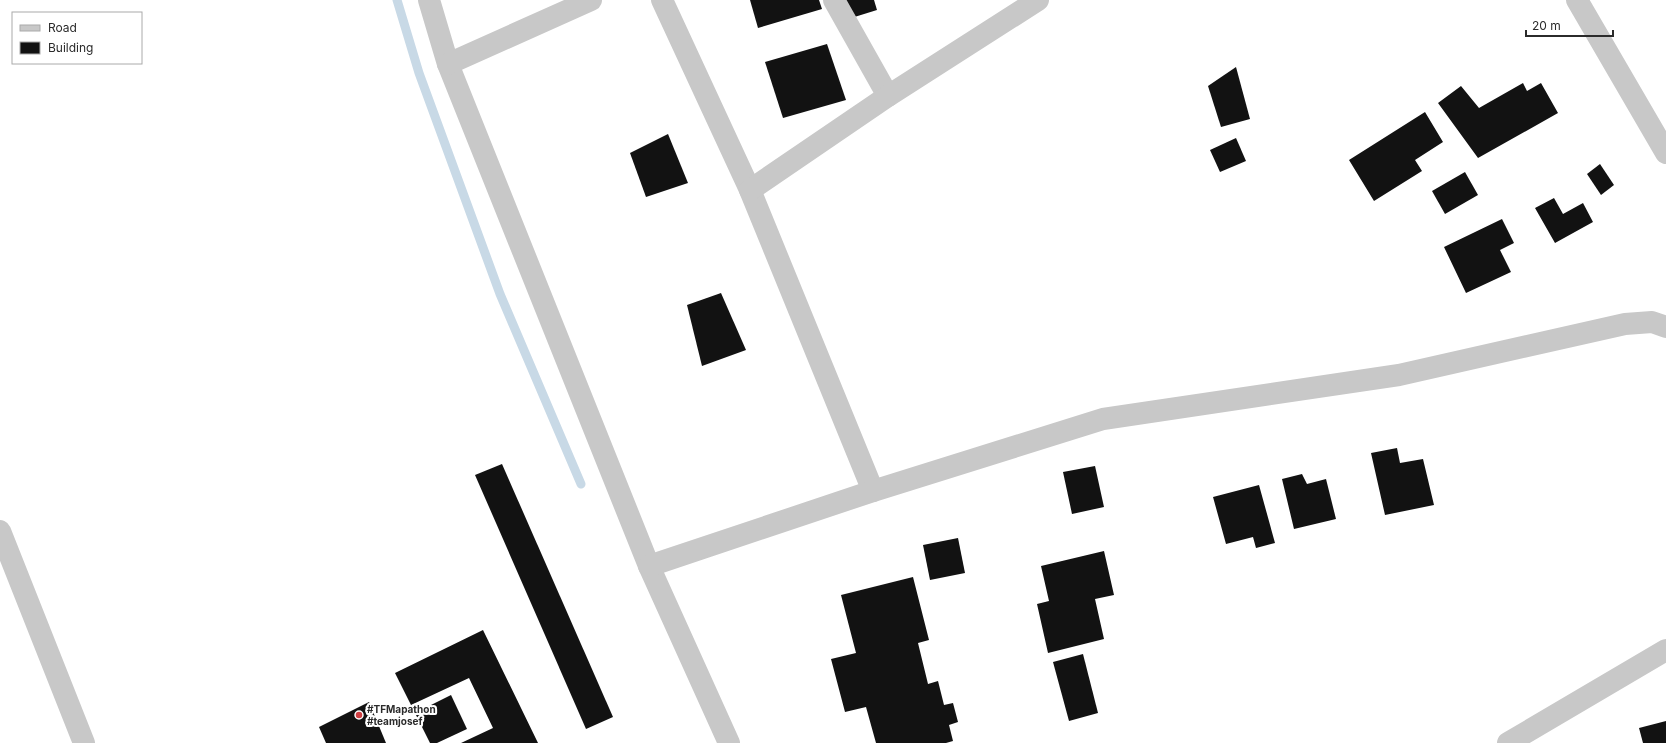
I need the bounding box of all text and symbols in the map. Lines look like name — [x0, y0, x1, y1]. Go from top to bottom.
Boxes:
legend — [12, 12, 142, 64]
scale bar — [1526, 12, 1613, 38]
text: 20 m — [1532, 18, 1561, 33]
text: Road — [48, 20, 77, 35]
text: Building — [48, 40, 93, 55]
place label: #TFMapathon #teamjosef — [367, 703, 436, 727]
marker: #TFMapathon #teamjosef — [354, 710, 364, 720]

